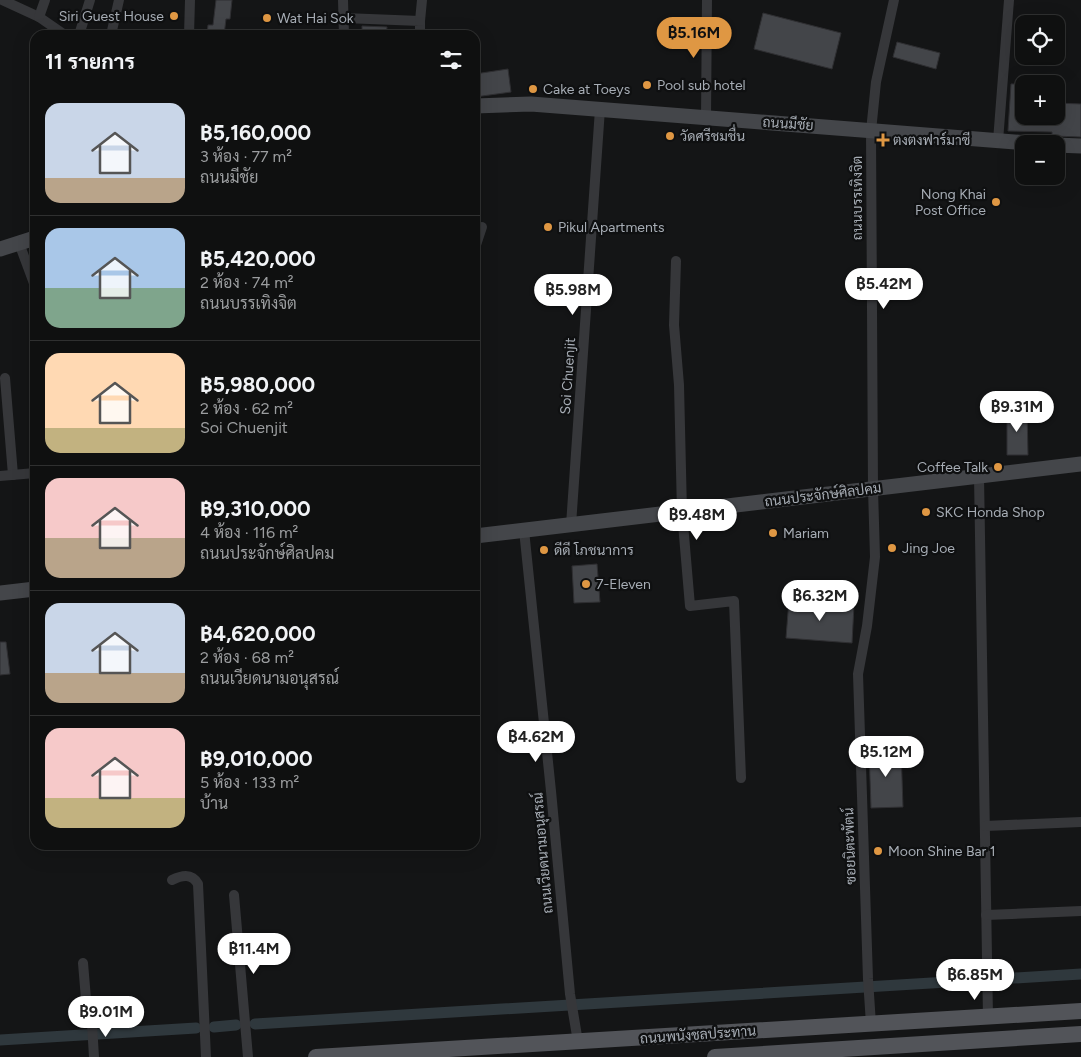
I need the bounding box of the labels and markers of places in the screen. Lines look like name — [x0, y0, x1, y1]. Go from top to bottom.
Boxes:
place label: Siri Guest House — [59, 8, 164, 25]
marker: Siri Guest House — [168, 10, 180, 22]
place label: Wat Hai Sok — [277, 10, 354, 27]
marker: Wat Hai Sok — [261, 12, 273, 24]
pin: ฿5.16M — [653, 17, 735, 59]
place label: Pool sub hotel — [657, 77, 746, 94]
marker: Pool sub hotel — [641, 79, 653, 91]
place label: Cake at Toeys — [543, 81, 630, 98]
marker: Cake at Toeys — [527, 83, 539, 95]
place label: วัดศรีชมชื่น — [680, 124, 745, 145]
marker: วัดศรีชมชื่น — [664, 130, 676, 142]
place label: ตงตงฟาร์มาซี — [893, 131, 970, 149]
marker: ตงตงฟาร์มาซี — [877, 134, 889, 146]
place label: Nong Khai Post Office — [915, 186, 986, 219]
marker: Nong Khai Post Office — [990, 196, 1002, 208]
place label: Pikul Apartments — [558, 219, 665, 236]
marker: Pikul Apartments — [542, 221, 554, 233]
pin: ฿5.42M — [843, 268, 925, 310]
pin: ฿5.98M — [532, 274, 614, 316]
pin: ฿9.31M — [976, 390, 1058, 433]
place label: Coffee Talk — [917, 459, 988, 476]
marker: Coffee Talk — [992, 461, 1004, 473]
pin: ฿9.48M — [656, 498, 738, 541]
place label: SKC Honda Shop — [936, 504, 1045, 521]
marker: SKC Honda Shop — [920, 506, 932, 518]
place label: Mariam — [783, 525, 829, 542]
marker: Mariam — [767, 527, 779, 539]
place label: Jing Joe — [902, 540, 955, 557]
place label: ดีดี โภชนาการ — [554, 541, 634, 559]
marker: Jing Joe — [886, 542, 898, 554]
marker: ดีดี โภชนาการ — [538, 544, 550, 556]
place label: 7-Eleven — [596, 576, 651, 593]
marker: 7-Eleven — [580, 578, 592, 590]
pin: ฿6.32M — [779, 580, 861, 622]
pin: ฿4.62M — [495, 720, 577, 763]
pin: ฿5.12M — [845, 736, 927, 778]
place label: Moon Shine Bar 1 — [888, 843, 996, 860]
marker: Moon Shine Bar 1 — [872, 845, 884, 857]
pin: ฿11.4M — [213, 932, 295, 975]
pin: ฿6.85M — [934, 958, 1016, 1001]
pin: ฿9.01M — [65, 996, 147, 1038]

